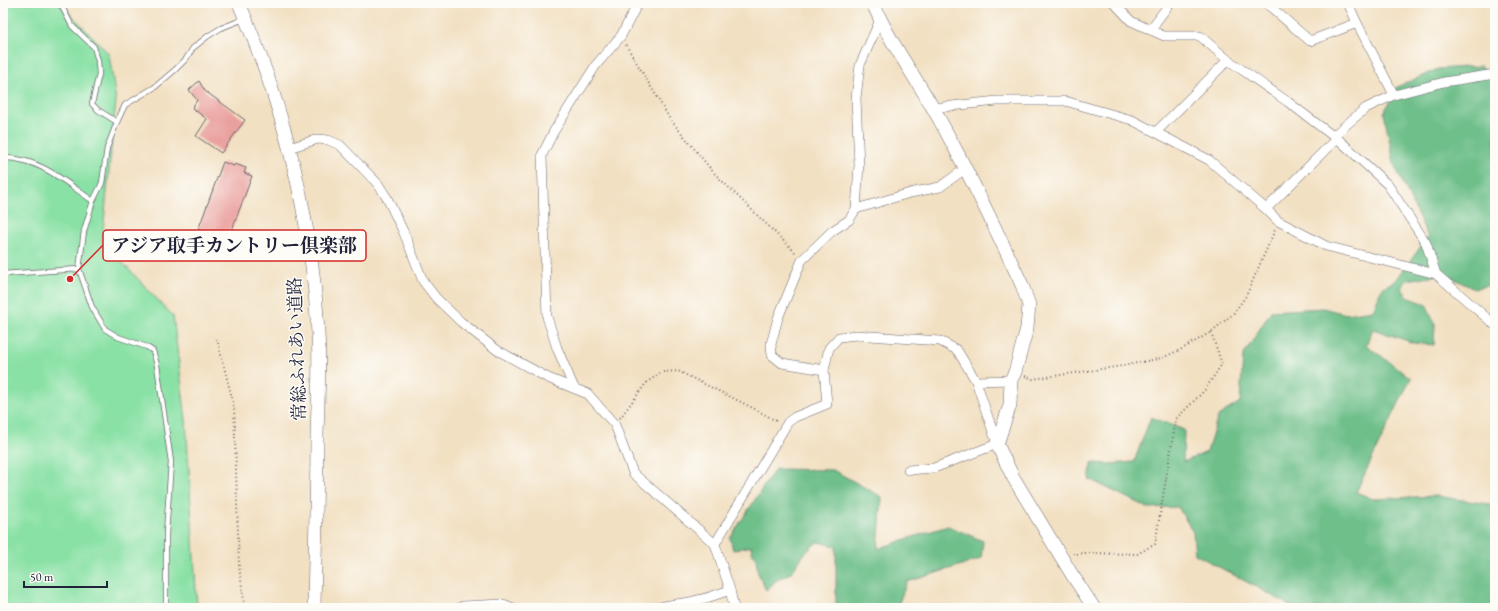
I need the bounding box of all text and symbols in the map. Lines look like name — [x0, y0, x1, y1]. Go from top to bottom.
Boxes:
callout: アジア取手カントリー倶楽部 — [103, 230, 366, 261]
text: アジア取手カントリー倶楽部 — [111, 233, 357, 258]
street label: 常総ふれあい道路 — [282, 277, 311, 421]
scale bar — [24, 563, 107, 589]
text: 50 m — [30, 569, 54, 585]

